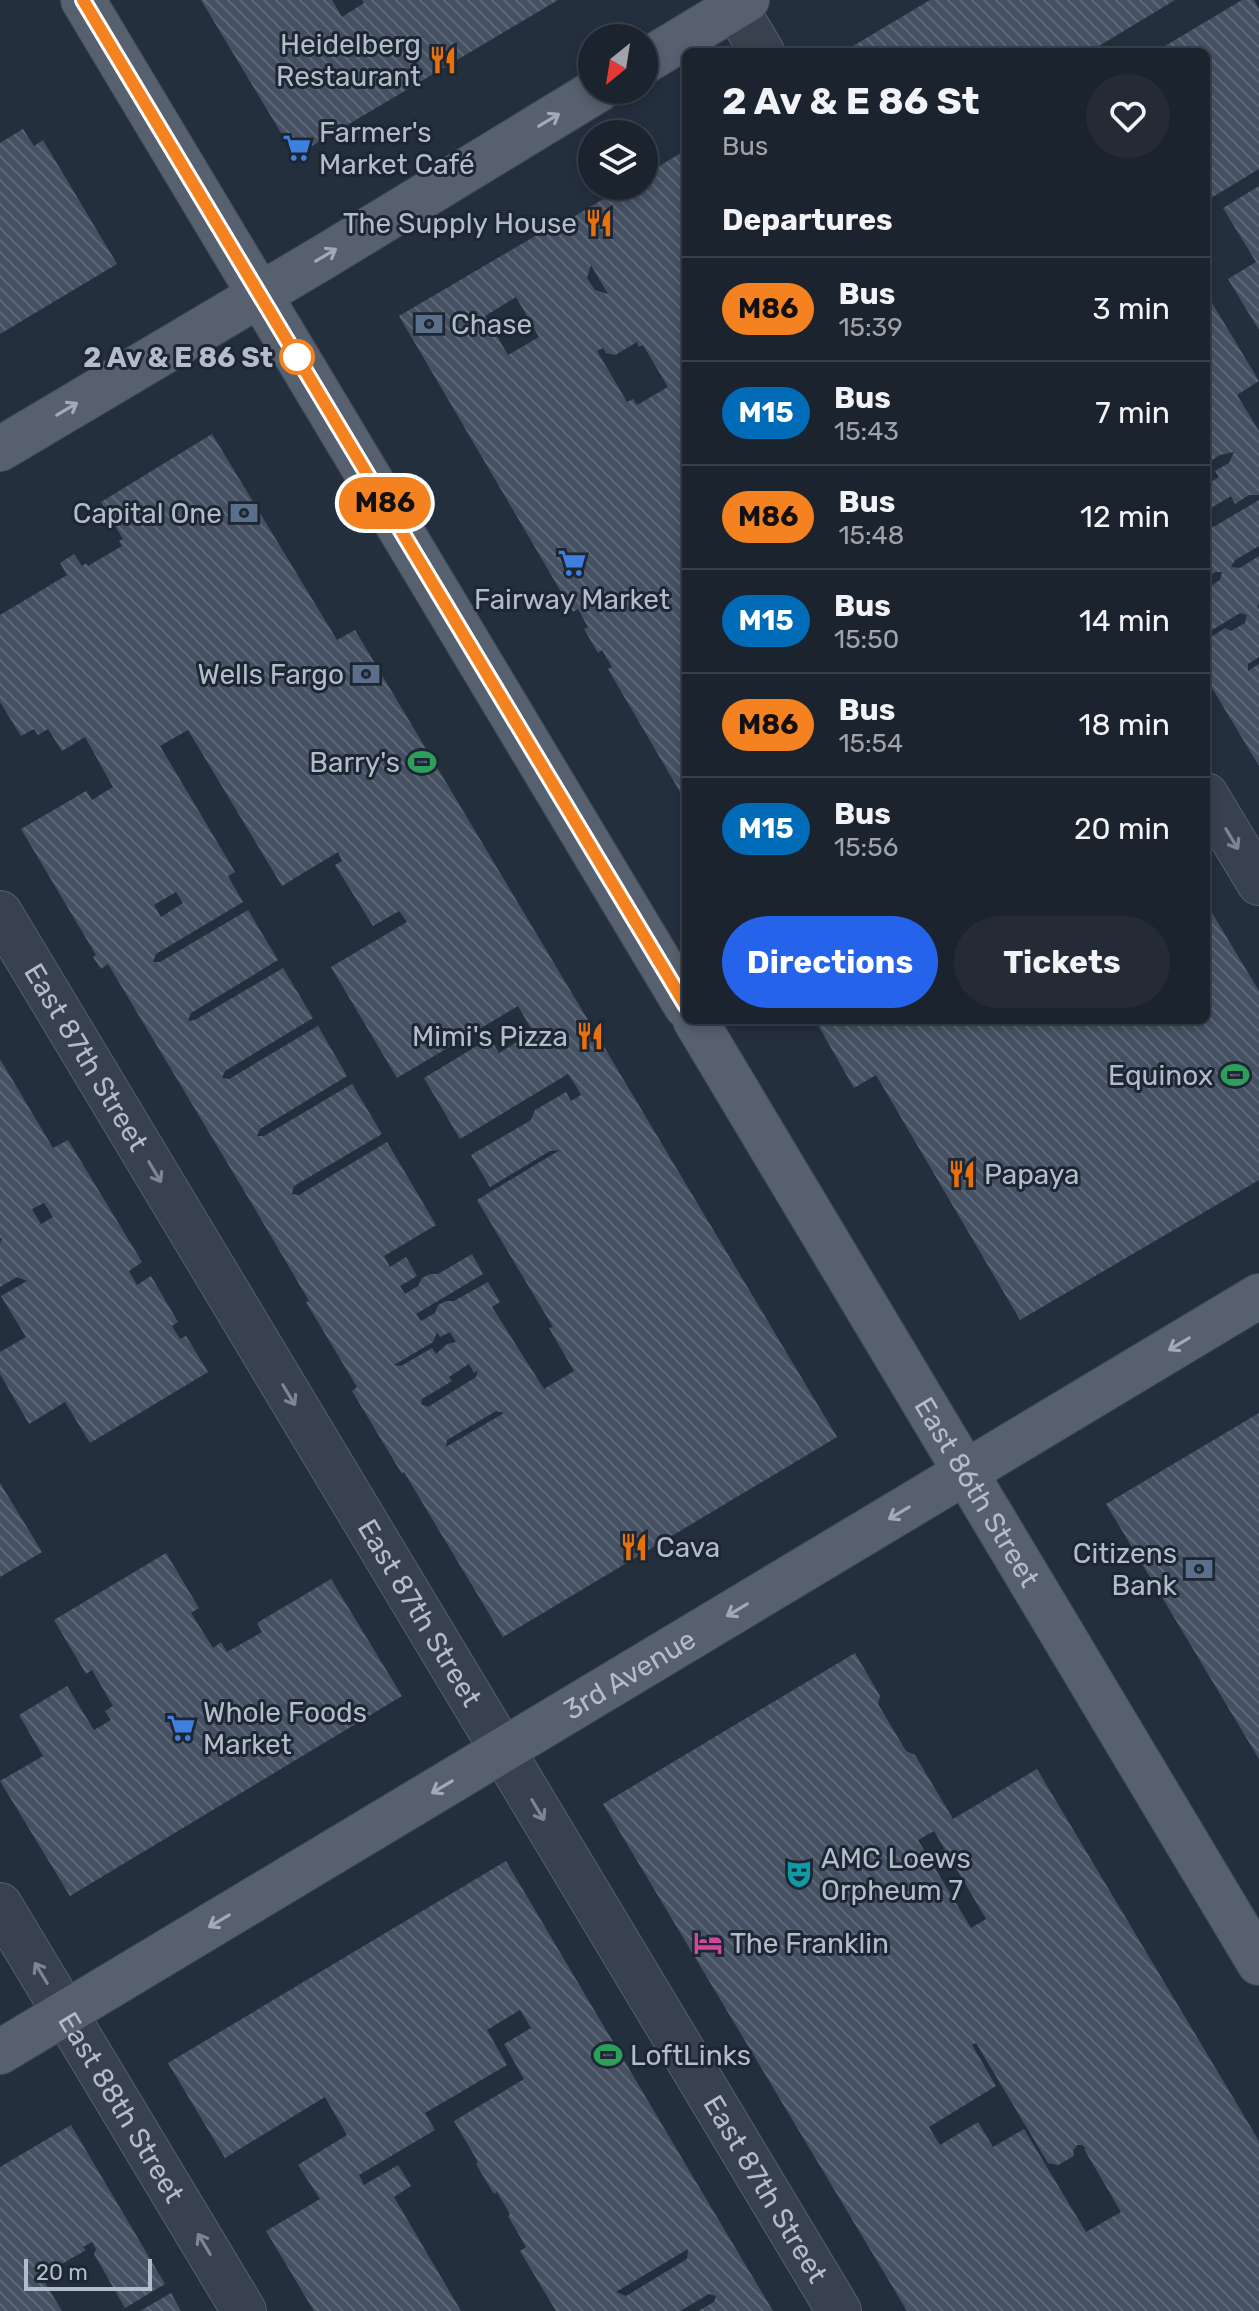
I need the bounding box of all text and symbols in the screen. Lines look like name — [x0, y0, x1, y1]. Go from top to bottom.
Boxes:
north arrow — [578, 24, 658, 104]
map controls — [578, 24, 658, 200]
place label: Heidelberg Restaurant — [276, 28, 421, 93]
restaurant icon: Heidelberg Restaurant — [428, 45, 458, 75]
button: heart — [1086, 74, 1170, 158]
text: 2 Av & E 86 St — [722, 78, 980, 124]
one-way arrow — [537, 112, 560, 128]
place label: Farmer's Market Café — [319, 116, 475, 181]
button: layers — [578, 120, 658, 200]
text: Bus — [722, 131, 768, 162]
supermarket icon: Farmer's Market Café — [282, 133, 312, 163]
text: Departures — [722, 202, 893, 238]
place label: The Supply House — [343, 207, 577, 240]
restaurant icon: The Supply House — [584, 208, 614, 238]
one-way arrow — [314, 247, 337, 263]
text: Bus — [838, 276, 895, 312]
text: 3 min — [1093, 291, 1170, 327]
text: M86 — [738, 292, 798, 325]
place label: Chase — [451, 308, 532, 341]
bank icon: Chase — [414, 309, 444, 339]
text: 15:39 — [838, 312, 903, 343]
marker: 2 Av & E 86 St — [280, 340, 314, 374]
place label: 2 Av & E 86 St — [83, 341, 273, 374]
text: Bus — [834, 380, 891, 416]
text: 7 min — [1095, 395, 1170, 431]
text: M15 — [738, 396, 794, 429]
one-way arrow — [55, 401, 78, 417]
text: 15:43 — [834, 416, 899, 447]
line badge: M86 — [339, 477, 431, 529]
text: Bus — [838, 484, 895, 520]
text: M86 — [355, 486, 415, 519]
place label: Capital One — [73, 497, 222, 530]
bank icon: Capital One — [229, 498, 259, 528]
text: 12 min — [1080, 499, 1170, 535]
text: M86 — [738, 500, 798, 533]
text: 15:48 — [838, 520, 904, 551]
supermarket icon: Fairway Market — [557, 548, 587, 578]
place label: Fairway Market — [474, 583, 670, 616]
text: Bus — [834, 588, 891, 624]
text: 14 min — [1079, 603, 1170, 639]
text: M15 — [738, 604, 794, 637]
text: 15:50 — [834, 624, 899, 655]
place label: Wells Fargo — [198, 658, 344, 691]
bank icon: Wells Fargo — [351, 659, 381, 689]
text: Bus — [838, 692, 895, 728]
text: 18 min — [1079, 707, 1170, 743]
text: M86 — [738, 708, 798, 741]
text: 15:54 — [838, 728, 903, 759]
place label: Barry's — [309, 746, 400, 779]
sports icon: Barry's — [407, 747, 437, 777]
text: Bus — [834, 796, 891, 832]
text: 20 min — [1074, 811, 1170, 847]
text: M15 — [738, 812, 794, 845]
one-way arrow — [1225, 827, 1241, 850]
text: 15:56 — [834, 832, 898, 863]
button: Directions — [722, 916, 938, 1008]
button: Tickets — [954, 916, 1170, 1008]
street label: East 87th Street — [18, 957, 155, 1157]
place label: Mimi's Pizza — [412, 1020, 568, 1053]
restaurant icon: Mimi's Pizza — [575, 1021, 605, 1051]
place label: Equinox — [1108, 1059, 1213, 1092]
sports icon: Equinox — [1220, 1060, 1250, 1090]
place label: Papaya — [984, 1158, 1079, 1191]
restaurant icon: Papaya — [947, 1159, 977, 1189]
one-way arrow — [148, 1160, 164, 1183]
one-way arrow — [1168, 1337, 1191, 1353]
one-way arrow — [281, 1383, 297, 1406]
street label: East 86th Street — [908, 1391, 1047, 1593]
one-way arrow — [888, 1505, 911, 1521]
street label: East 87th Street — [351, 1513, 489, 1712]
place label: Cava — [656, 1531, 720, 1564]
restaurant icon: Cava — [619, 1532, 649, 1562]
place label: Citizens Bank — [1073, 1537, 1178, 1602]
bank icon: Citizens Bank — [1184, 1554, 1214, 1584]
one-way arrow — [726, 1602, 749, 1618]
street label: 3rd Avenue — [557, 1622, 701, 1726]
place label: Whole Foods Market — [203, 1696, 367, 1761]
supermarket icon: Whole Foods Market — [166, 1713, 196, 1743]
one-way arrow — [431, 1780, 454, 1796]
one-way arrow — [530, 1798, 546, 1821]
place label: AMC Loews Orpheum 7 — [821, 1842, 971, 1907]
theatre icon: AMC Loews Orpheum 7 — [784, 1859, 814, 1889]
one-way arrow — [208, 1913, 231, 1929]
place label: The Franklin — [730, 1927, 889, 1960]
hotel icon: The Franklin — [693, 1928, 723, 1958]
one-way arrow — [33, 1962, 49, 1985]
street label: East 88th Street — [52, 2006, 191, 2208]
place label: LoftLinks — [630, 2039, 751, 2072]
sports icon: LoftLinks — [593, 2040, 623, 2070]
street label: East 87th Street — [697, 2089, 835, 2289]
one-way arrow — [196, 2233, 212, 2256]
scale bar — [24, 2255, 152, 2291]
text: 20 m — [36, 2259, 88, 2286]

